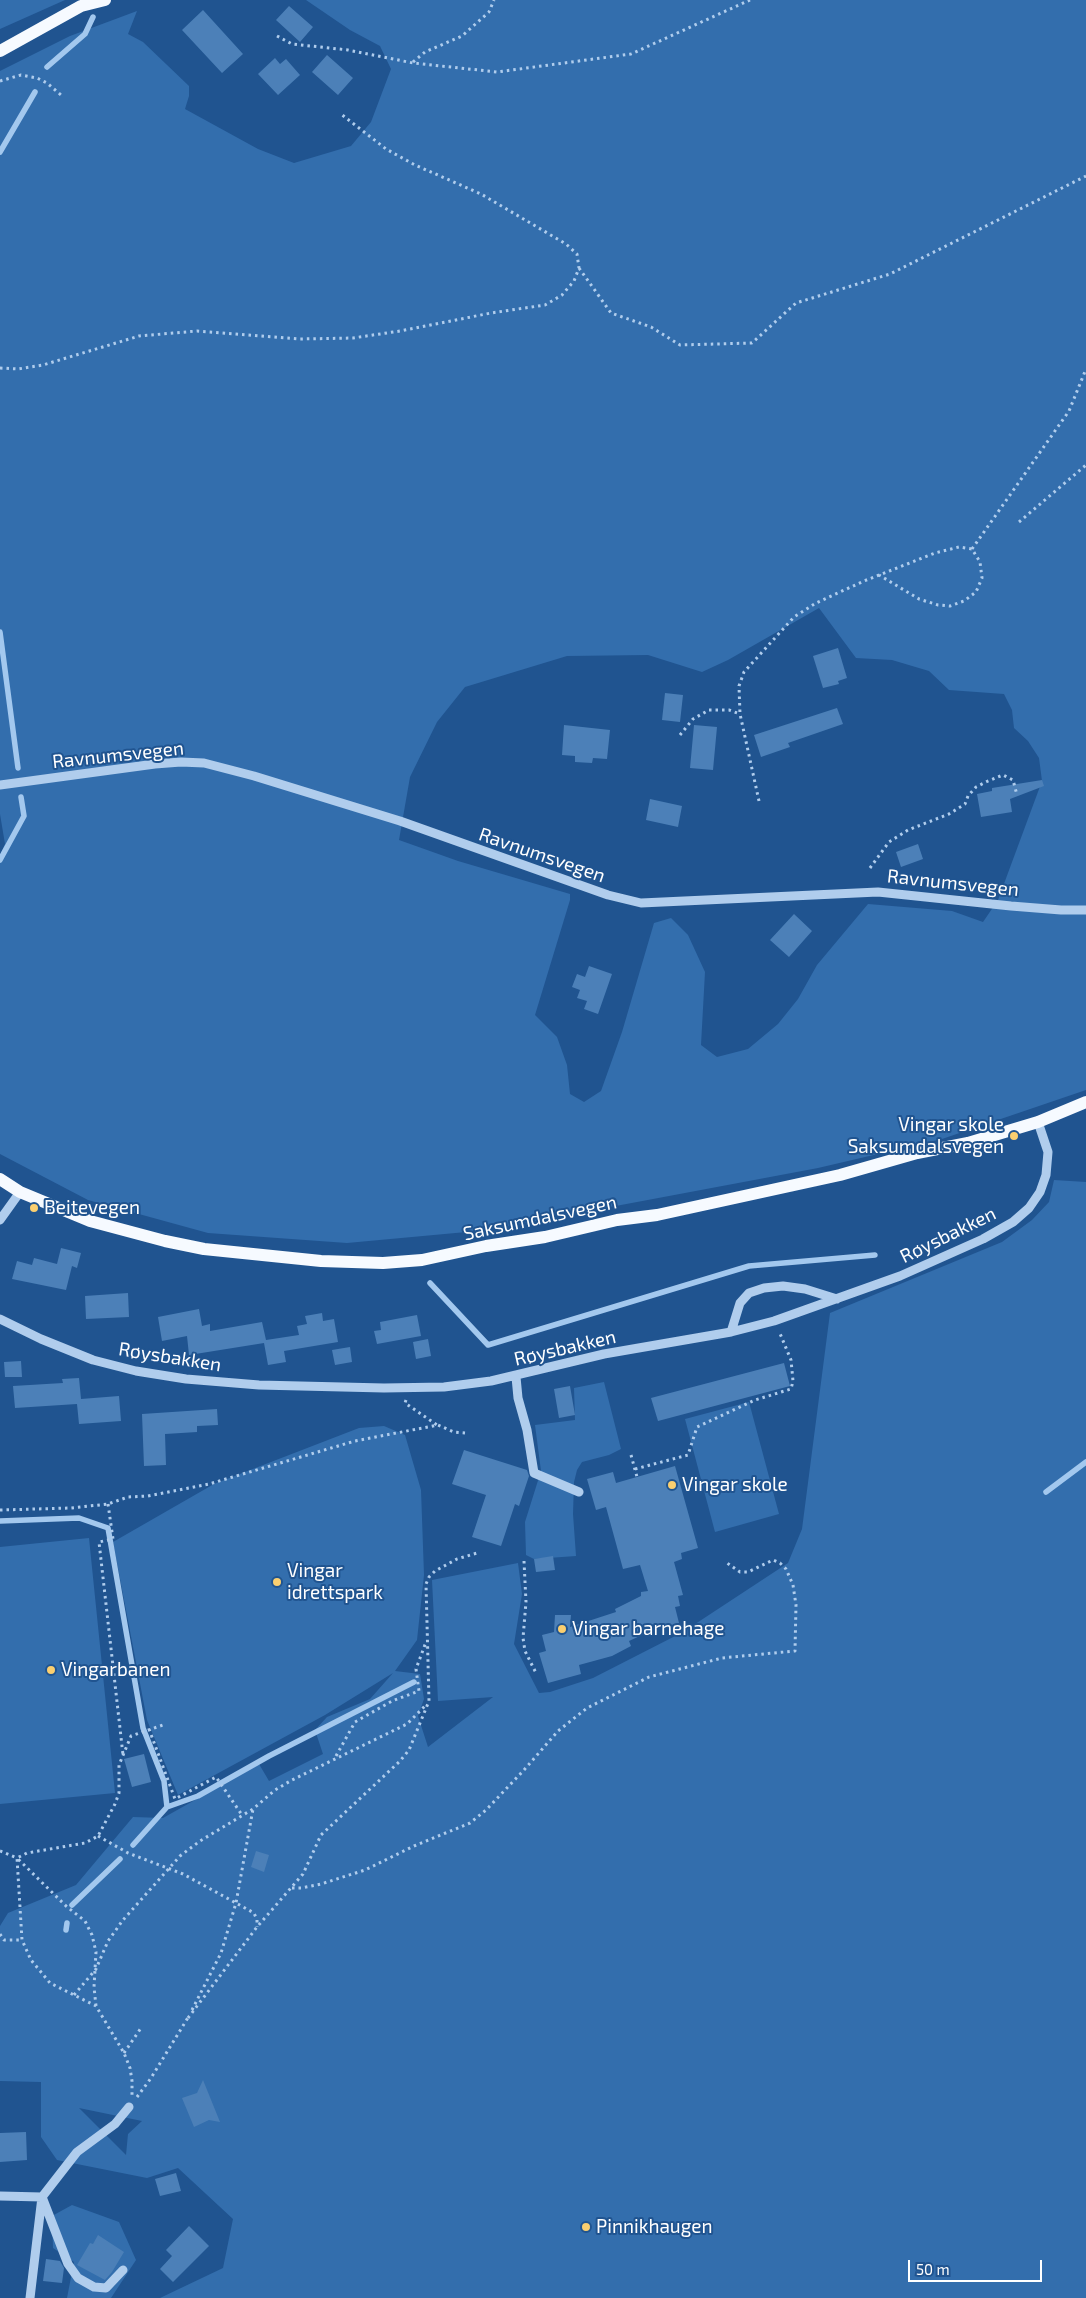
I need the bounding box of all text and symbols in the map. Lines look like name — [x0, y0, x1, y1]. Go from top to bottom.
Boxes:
street label: Ravnumsvegen — [51, 737, 185, 773]
street label: Ravnumsvegen — [476, 823, 608, 887]
street label: Ravnumsvegen — [886, 865, 1020, 901]
place label: Vingar skole Saksumdalsvegen — [848, 1114, 1004, 1158]
marker: Vingar skole Saksumdalsvegen — [1008, 1130, 1020, 1142]
street label: Saksumdalsvegen — [461, 1191, 619, 1245]
place label: Beitevegen — [44, 1197, 140, 1219]
marker: Beitevegen — [28, 1202, 40, 1214]
street label: Røysbakken — [896, 1202, 1000, 1268]
street label: Røysbakken — [512, 1325, 618, 1371]
street label: Røysbakken — [117, 1338, 223, 1376]
place label: Vingar skole — [682, 1474, 788, 1496]
marker: Vingar skole — [666, 1479, 678, 1491]
place label: Vingar idrettspark — [287, 1560, 383, 1604]
marker: Vingar idrettspark — [271, 1576, 283, 1588]
place label: Vingar barnehage — [572, 1618, 724, 1640]
marker: Vingar barnehage — [556, 1623, 568, 1635]
place label: Vingarbanen — [61, 1659, 170, 1681]
marker: Vingarbanen — [45, 1664, 57, 1676]
place label: Pinnikhaugen — [596, 2216, 712, 2238]
marker: Pinnikhaugen — [580, 2221, 592, 2233]
scale bar — [911, 2250, 1045, 2282]
text: 50 m — [916, 2260, 950, 2278]

